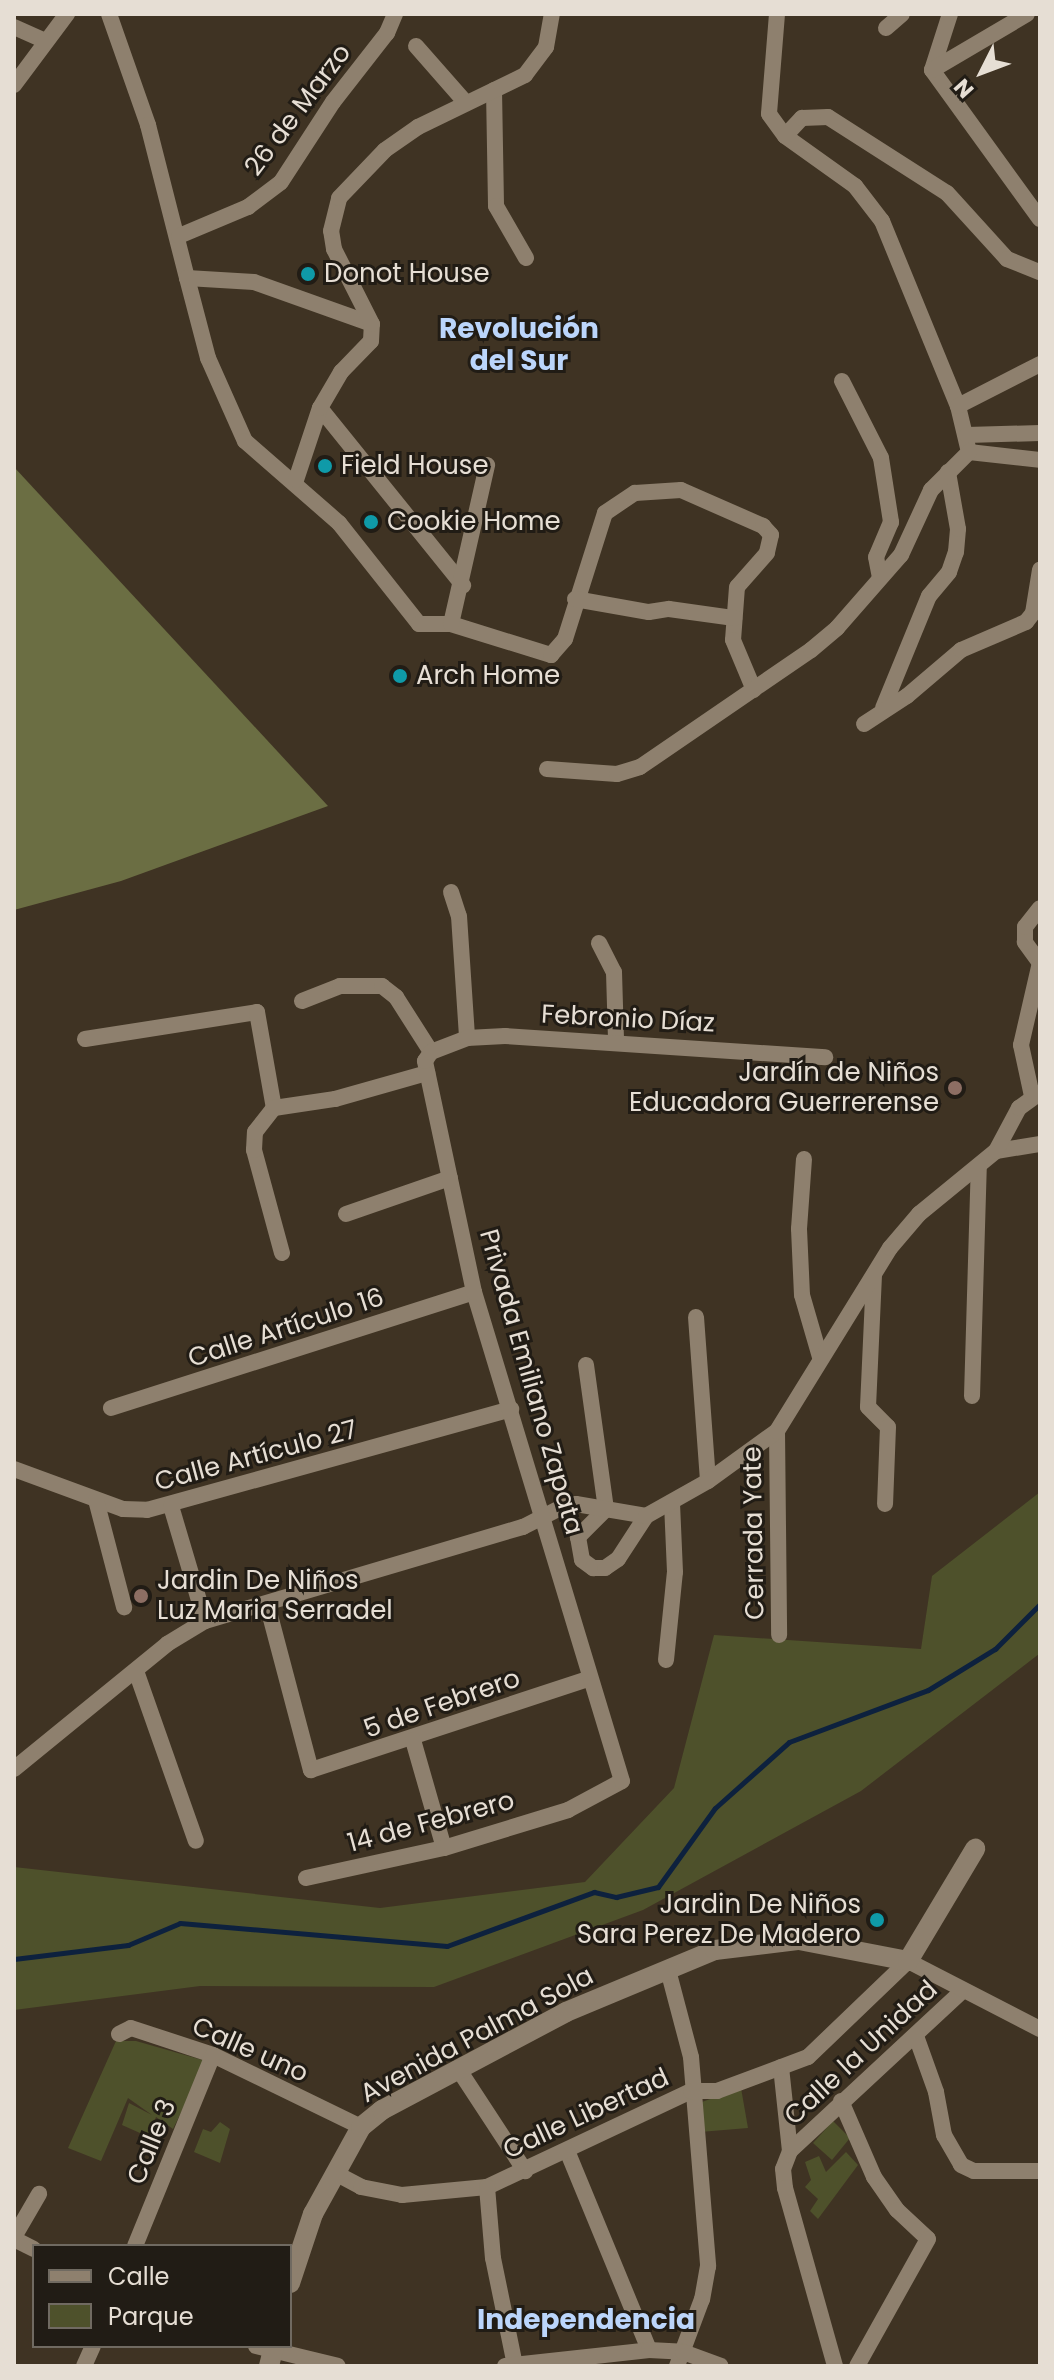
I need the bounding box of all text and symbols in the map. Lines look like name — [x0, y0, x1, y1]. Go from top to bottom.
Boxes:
north arrow — [942, 32, 1022, 112]
street label: 26 de Marzo — [238, 38, 358, 182]
text: N — [947, 72, 981, 105]
place label: Donot House — [324, 258, 490, 290]
marker: Donot House — [299, 265, 317, 283]
district label: Revolución del Sur — [439, 312, 599, 378]
place label: Field House — [341, 450, 488, 482]
marker: Field House — [316, 457, 334, 475]
place label: Cookie Home — [387, 506, 561, 538]
marker: Cookie Home — [362, 513, 380, 531]
place label: Arch Home — [416, 660, 560, 692]
marker: Arch Home — [391, 667, 409, 685]
street label: Febronio Díaz — [540, 999, 716, 1039]
place label: Jardín de Niños Educadora Guerrerense — [629, 1057, 939, 1118]
marker: Jardín de Niños Educadora Guerrerense — [946, 1079, 964, 1097]
street label: Privada Emiliano Zapata — [472, 1226, 590, 1538]
street label: Calle Artículo 16 — [184, 1282, 388, 1374]
street label: Calle Artículo 27 — [151, 1414, 361, 1498]
street label: Cerrada Yate — [737, 1446, 771, 1620]
place label: Jardin De Niños Luz Maria Serradel — [157, 1565, 393, 1626]
marker: Jardin De Niños Luz Maria Serradel — [132, 1587, 150, 1605]
street label: 5 de Febrero — [360, 1663, 524, 1745]
street label: 14 de Febrero — [344, 1785, 518, 1859]
place label: Jardin De Niños Sara Perez De Madero — [577, 1889, 861, 1950]
marker: Jardin De Niños Sara Perez De Madero — [868, 1911, 886, 1929]
street label: Avenida Palma Sola — [355, 1960, 599, 2110]
street label: Calle la Unidad — [778, 1974, 944, 2132]
street label: Calle uno — [187, 2011, 313, 2089]
street label: Calle Libertad — [498, 2062, 674, 2166]
street label: Calle 3 — [121, 2095, 183, 2189]
legend — [32, 2244, 292, 2348]
text: Calle — [108, 2260, 169, 2293]
text: Parque — [108, 2300, 194, 2333]
district label: Independencia — [477, 2303, 695, 2337]

